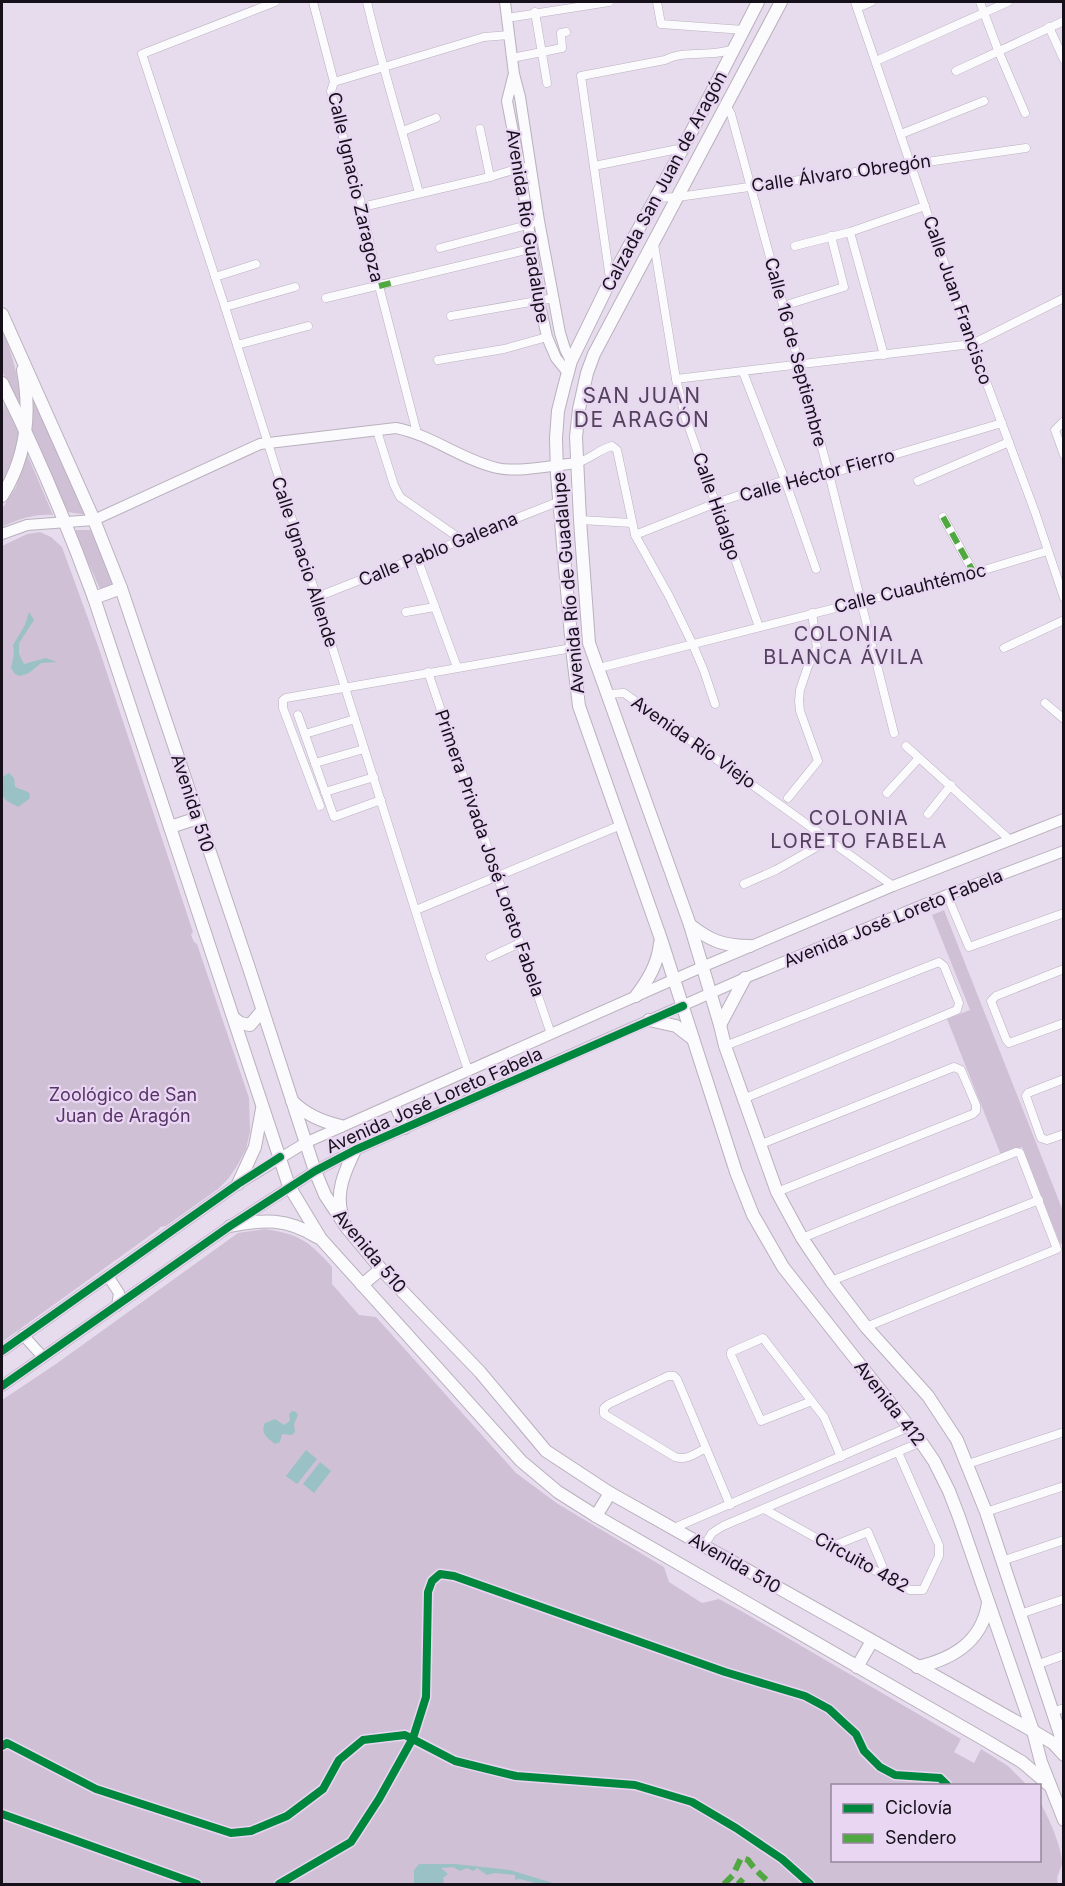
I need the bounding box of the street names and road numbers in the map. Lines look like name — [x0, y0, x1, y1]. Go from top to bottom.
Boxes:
street label: Calzada San Juan de Aragón — [597, 67, 731, 295]
street label: Calle Ignacio Zaragoza — [324, 90, 388, 284]
street label: Avenida Río Guadalupe — [502, 127, 554, 325]
street label: Calle Álvaro Obregón — [750, 149, 932, 196]
street label: Calle Juan Francisco — [919, 213, 997, 387]
street label: Calle 16 de Septiembre — [761, 255, 831, 449]
street label: Calle Héctor Fierro — [737, 444, 897, 506]
street label: Calle Hidalgo — [689, 449, 745, 563]
street label: Avenida Río de Guadalupe — [548, 471, 588, 695]
street label: Calle Ignacio Allende — [267, 474, 343, 650]
street label: Calle Pablo Galeana — [355, 507, 521, 591]
street label: Calle Cuauhtémoc — [832, 559, 988, 617]
street label: Avenida Río Viejo — [628, 691, 760, 793]
street label: Primera Privada José Loreto Fabela — [431, 707, 549, 999]
street label: Avenida 510 — [167, 751, 219, 855]
street label: Avenida José Loreto Fabela — [780, 864, 1006, 972]
street label: Avenida José Loreto Fabela — [323, 1043, 545, 1157]
street label: Avenida 510 — [329, 1205, 411, 1297]
street label: Avenida 412 — [850, 1356, 930, 1450]
street label: Circuito 482 — [811, 1527, 913, 1597]
street label: Avenida 510 — [685, 1528, 785, 1598]

